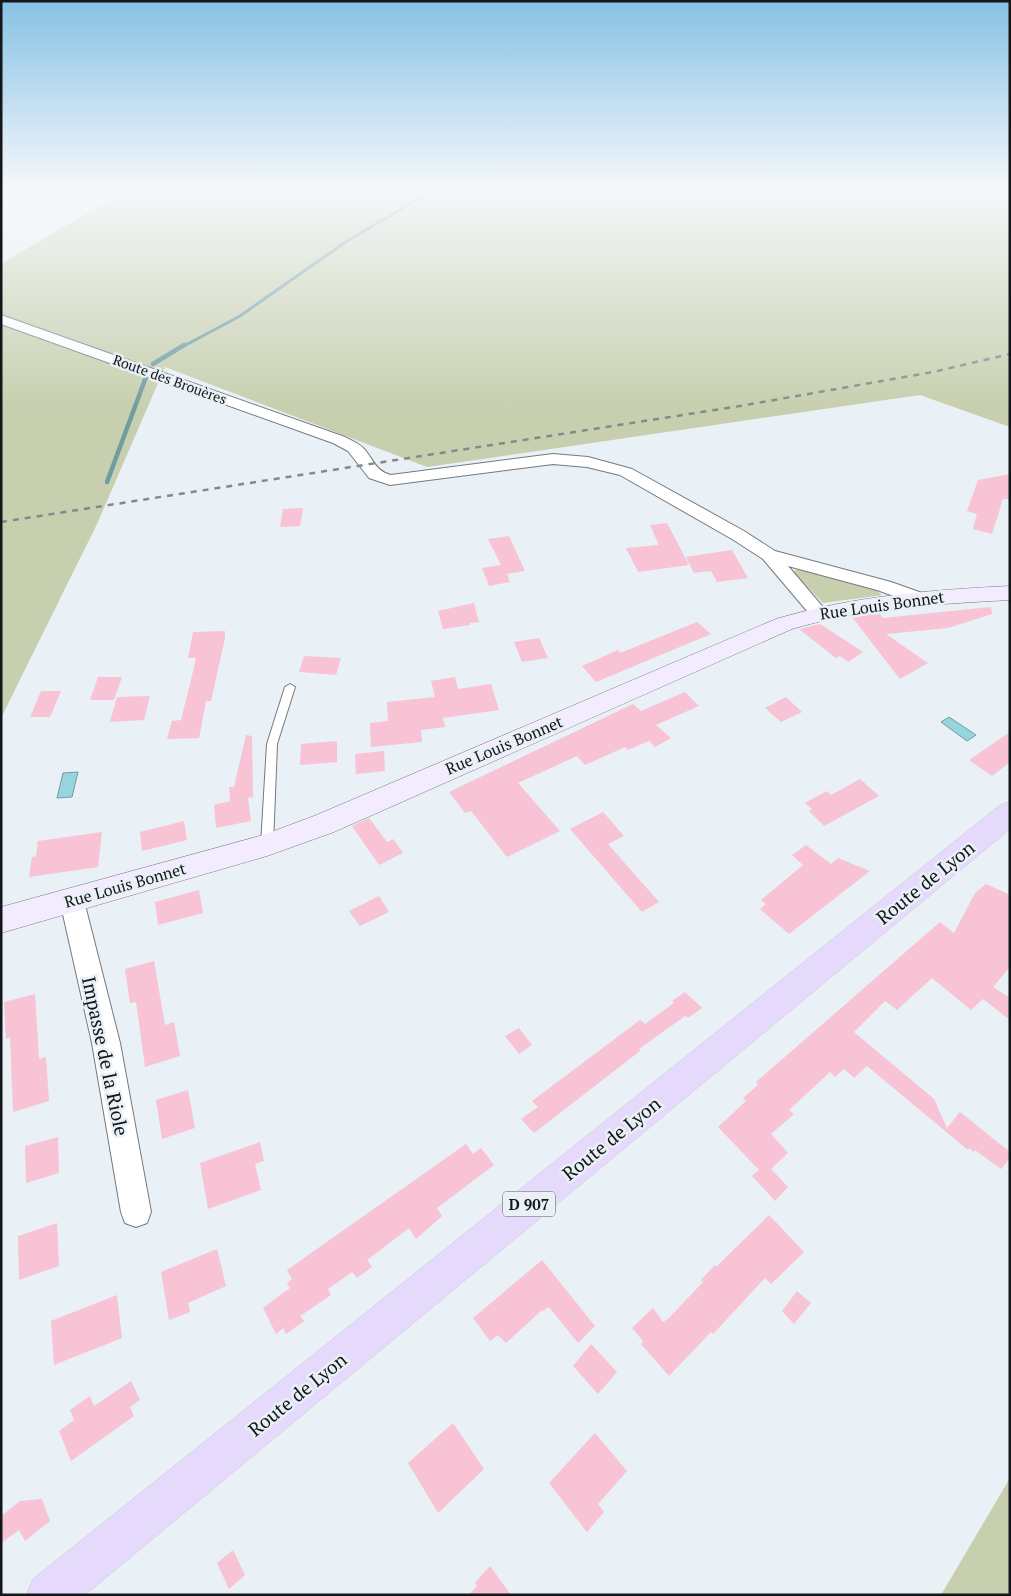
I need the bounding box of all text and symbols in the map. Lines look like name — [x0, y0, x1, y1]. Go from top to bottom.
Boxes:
street label: Route des Brouères — [111, 350, 229, 408]
street label: Rue Louis Bonnet — [818, 585, 946, 625]
street label: Rue Louis Bonnet — [442, 710, 566, 780]
street label: Route de Lyon — [871, 835, 979, 929]
street label: Rue Louis Bonnet — [62, 857, 188, 913]
street label: Impasse de la Riole — [77, 974, 135, 1138]
street label: Route de Lyon — [557, 1091, 665, 1185]
road number: D 907 — [503, 1192, 555, 1216]
street label: Route de Lyon — [243, 1347, 351, 1441]

